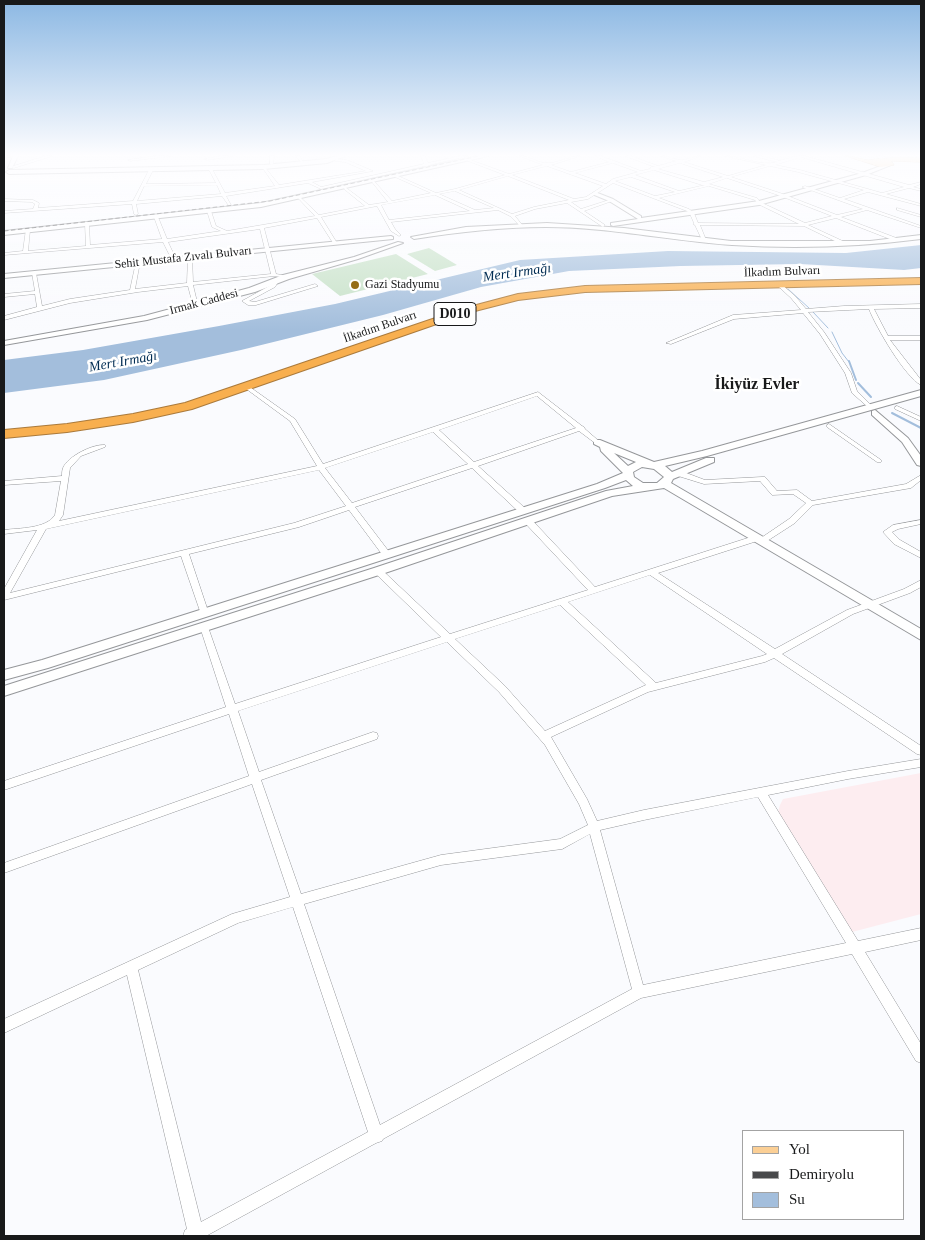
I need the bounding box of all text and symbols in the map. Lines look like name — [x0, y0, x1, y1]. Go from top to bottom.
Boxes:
street label: Sehit Mustafa Zıvalı Bulvarı — [114, 244, 252, 272]
water label: Mert Irmağı — [482, 260, 552, 286]
street label: İlkadım Bulvarı — [744, 263, 820, 281]
place label: Gazi Stadyumu — [365, 278, 439, 292]
marker: Gazi Stadyumu — [349, 279, 361, 291]
street label: Irmak Caddesi — [168, 286, 240, 318]
road number: D010 — [434, 302, 476, 326]
street label: İlkadım Bulvarı — [342, 308, 418, 346]
water label: Mert Irmağı — [88, 348, 158, 376]
district label: İkiyüz Evler — [715, 375, 799, 395]
legend — [742, 1130, 905, 1220]
text: Yol — [789, 1141, 810, 1157]
text: Demiryolu — [789, 1166, 854, 1182]
text: Su — [789, 1191, 805, 1207]

